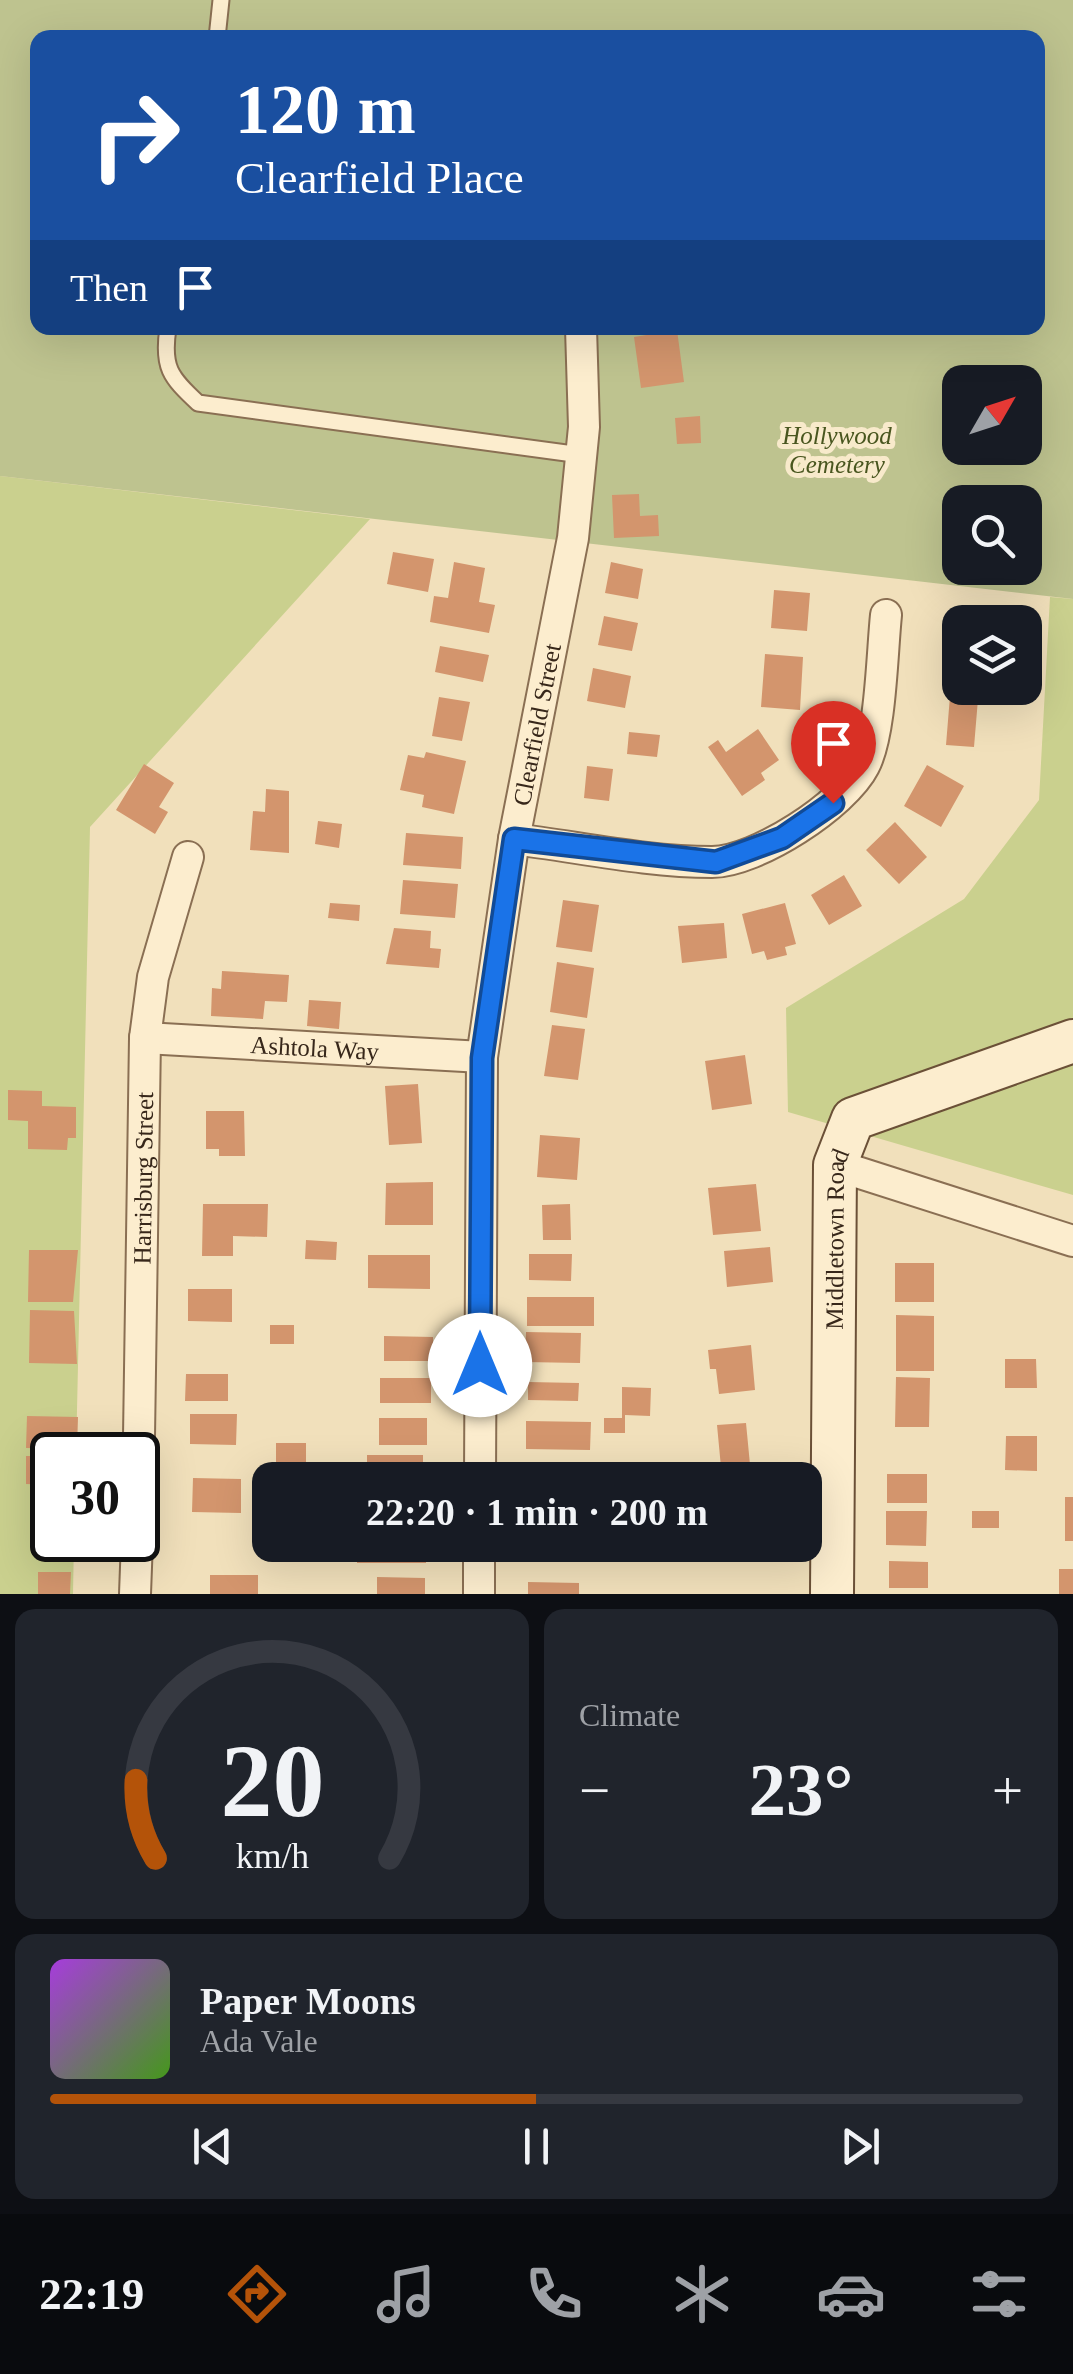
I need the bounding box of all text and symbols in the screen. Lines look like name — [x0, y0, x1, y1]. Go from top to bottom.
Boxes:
icon: right — [70, 70, 200, 200]
text: 120 m — [235, 71, 416, 148]
text: Clearfield Place — [235, 153, 524, 203]
icon: arrive — [168, 260, 223, 315]
text: Then — [70, 267, 148, 309]
north arrow — [942, 365, 1042, 465]
map controls — [942, 365, 1042, 705]
park label: Hollywood Cemetery — [781, 422, 892, 478]
button: search — [942, 485, 1042, 585]
button: layers — [942, 605, 1042, 705]
street label: Clearfield Street — [507, 641, 566, 808]
pin — [791, 701, 876, 804]
icon: arrive — [806, 716, 861, 771]
street label: Ashtola Way — [250, 1030, 380, 1065]
street label: Harrisburg Street — [128, 1092, 158, 1264]
street label: Middletown Road — [820, 1144, 854, 1330]
position arrow — [428, 1313, 532, 1417]
speed limit sign: 30 — [30, 1432, 160, 1562]
text: 22:20 · 1 min · 200 m — [366, 1491, 708, 1533]
text: Climate — [579, 1697, 680, 1733]
text: 20 — [220, 1723, 324, 1838]
text: 23° — [749, 1748, 854, 1831]
text: − — [579, 1760, 610, 1821]
text: + — [992, 1760, 1023, 1821]
text: km/h — [235, 1836, 309, 1876]
text: Paper Moons — [200, 1980, 416, 2022]
text: Ada Vale — [200, 2023, 318, 2059]
icon: previous — [185, 2119, 240, 2174]
icon: pause — [509, 2119, 564, 2174]
icon: next — [833, 2119, 888, 2174]
icon: directions — [222, 2259, 292, 2329]
icon: music — [371, 2259, 441, 2329]
icon: phone — [519, 2259, 589, 2329]
icon: climate — [667, 2259, 737, 2329]
icon: car — [816, 2259, 886, 2329]
icon: filters — [964, 2259, 1034, 2329]
text: 22:19 — [39, 2269, 144, 2319]

